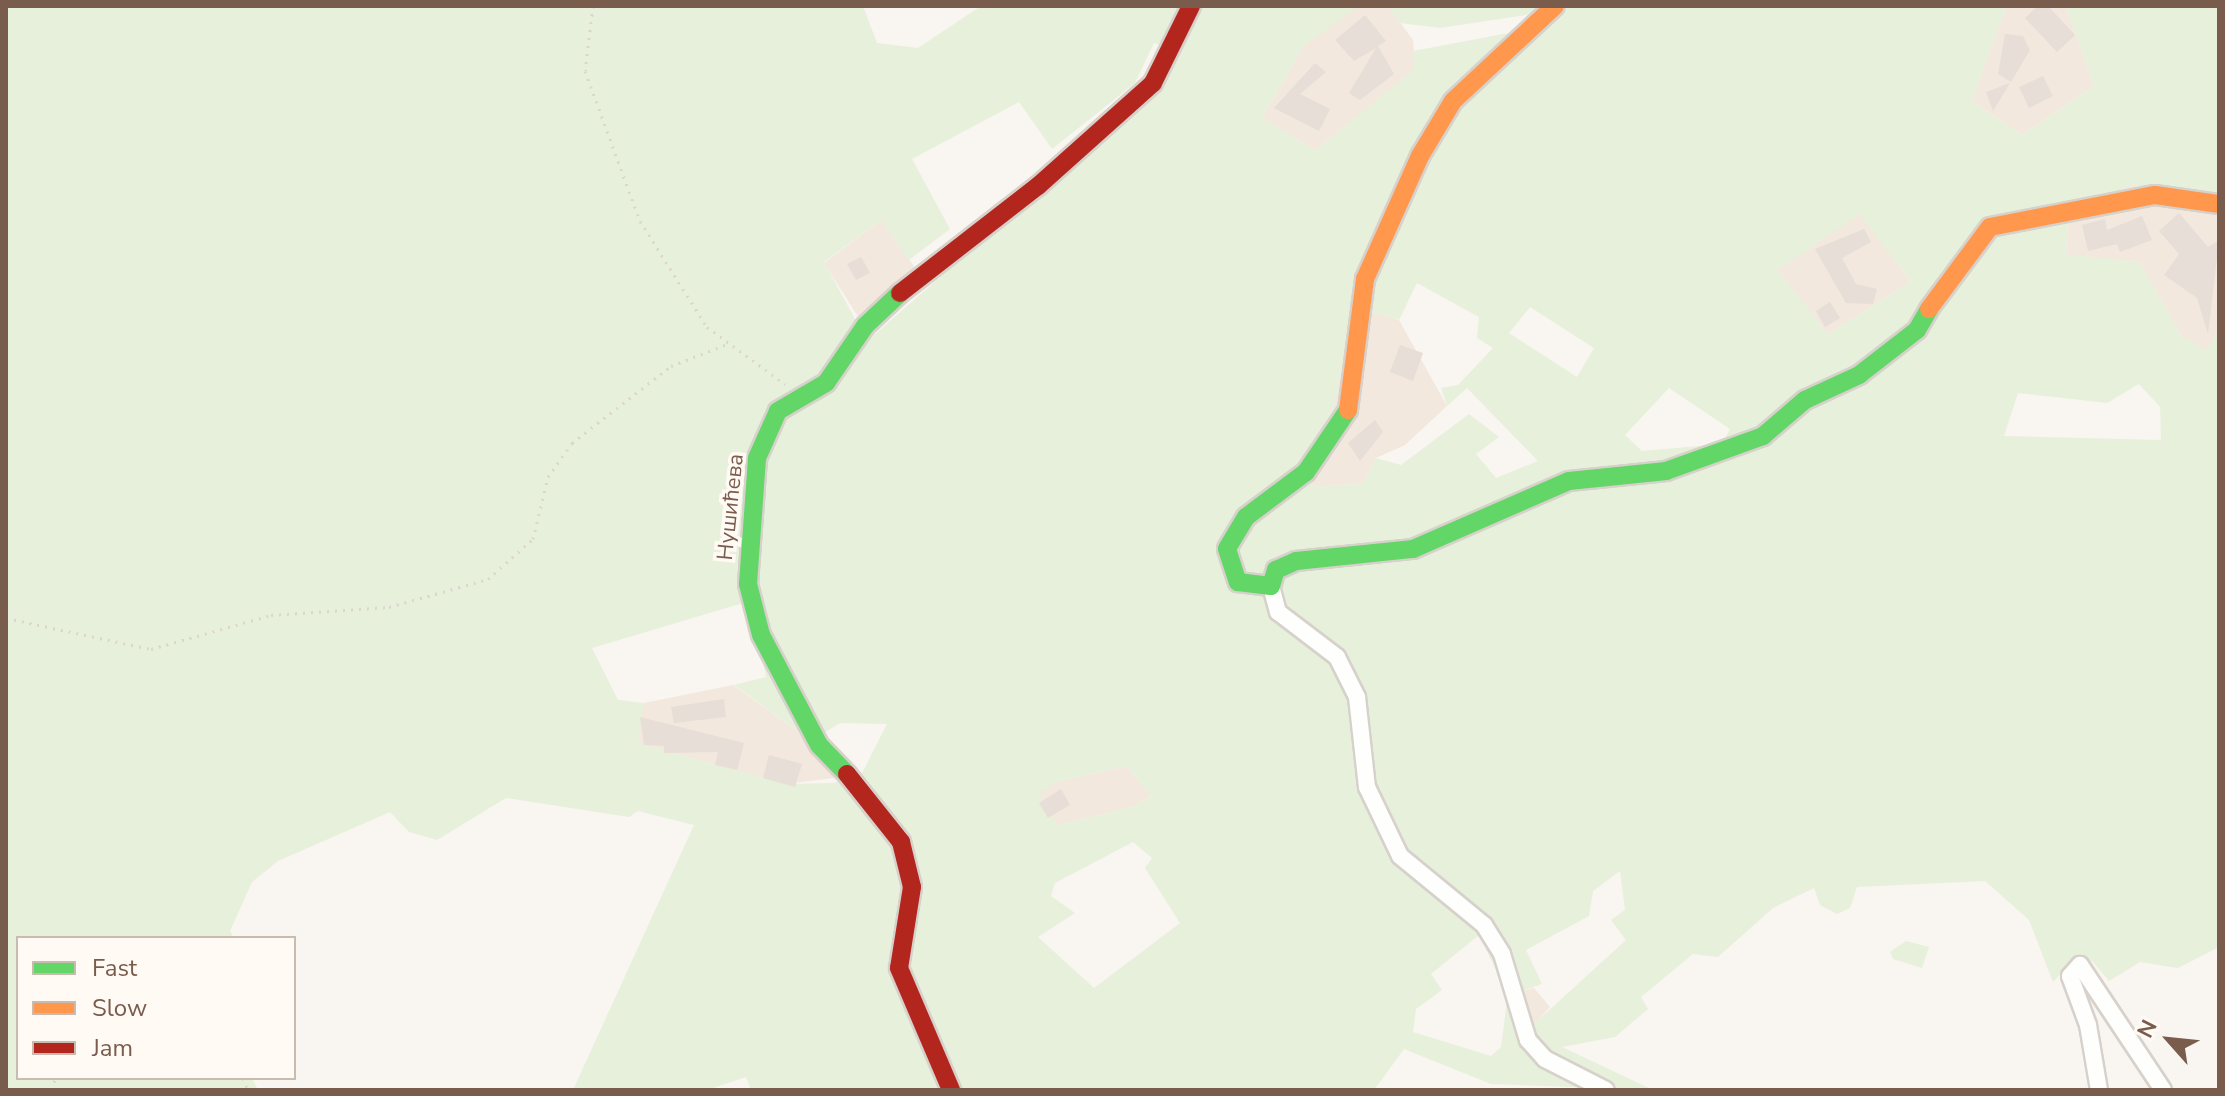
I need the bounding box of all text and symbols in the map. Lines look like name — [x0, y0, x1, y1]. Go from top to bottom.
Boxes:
street label: Нушићева — [712, 452, 750, 562]
legend — [16, 936, 296, 1080]
text: Fast — [92, 952, 137, 984]
text: Slow — [92, 992, 147, 1024]
north arrow — [2129, 1000, 2209, 1080]
text: N — [2131, 1015, 2165, 1043]
text: Jam — [92, 1032, 133, 1064]

